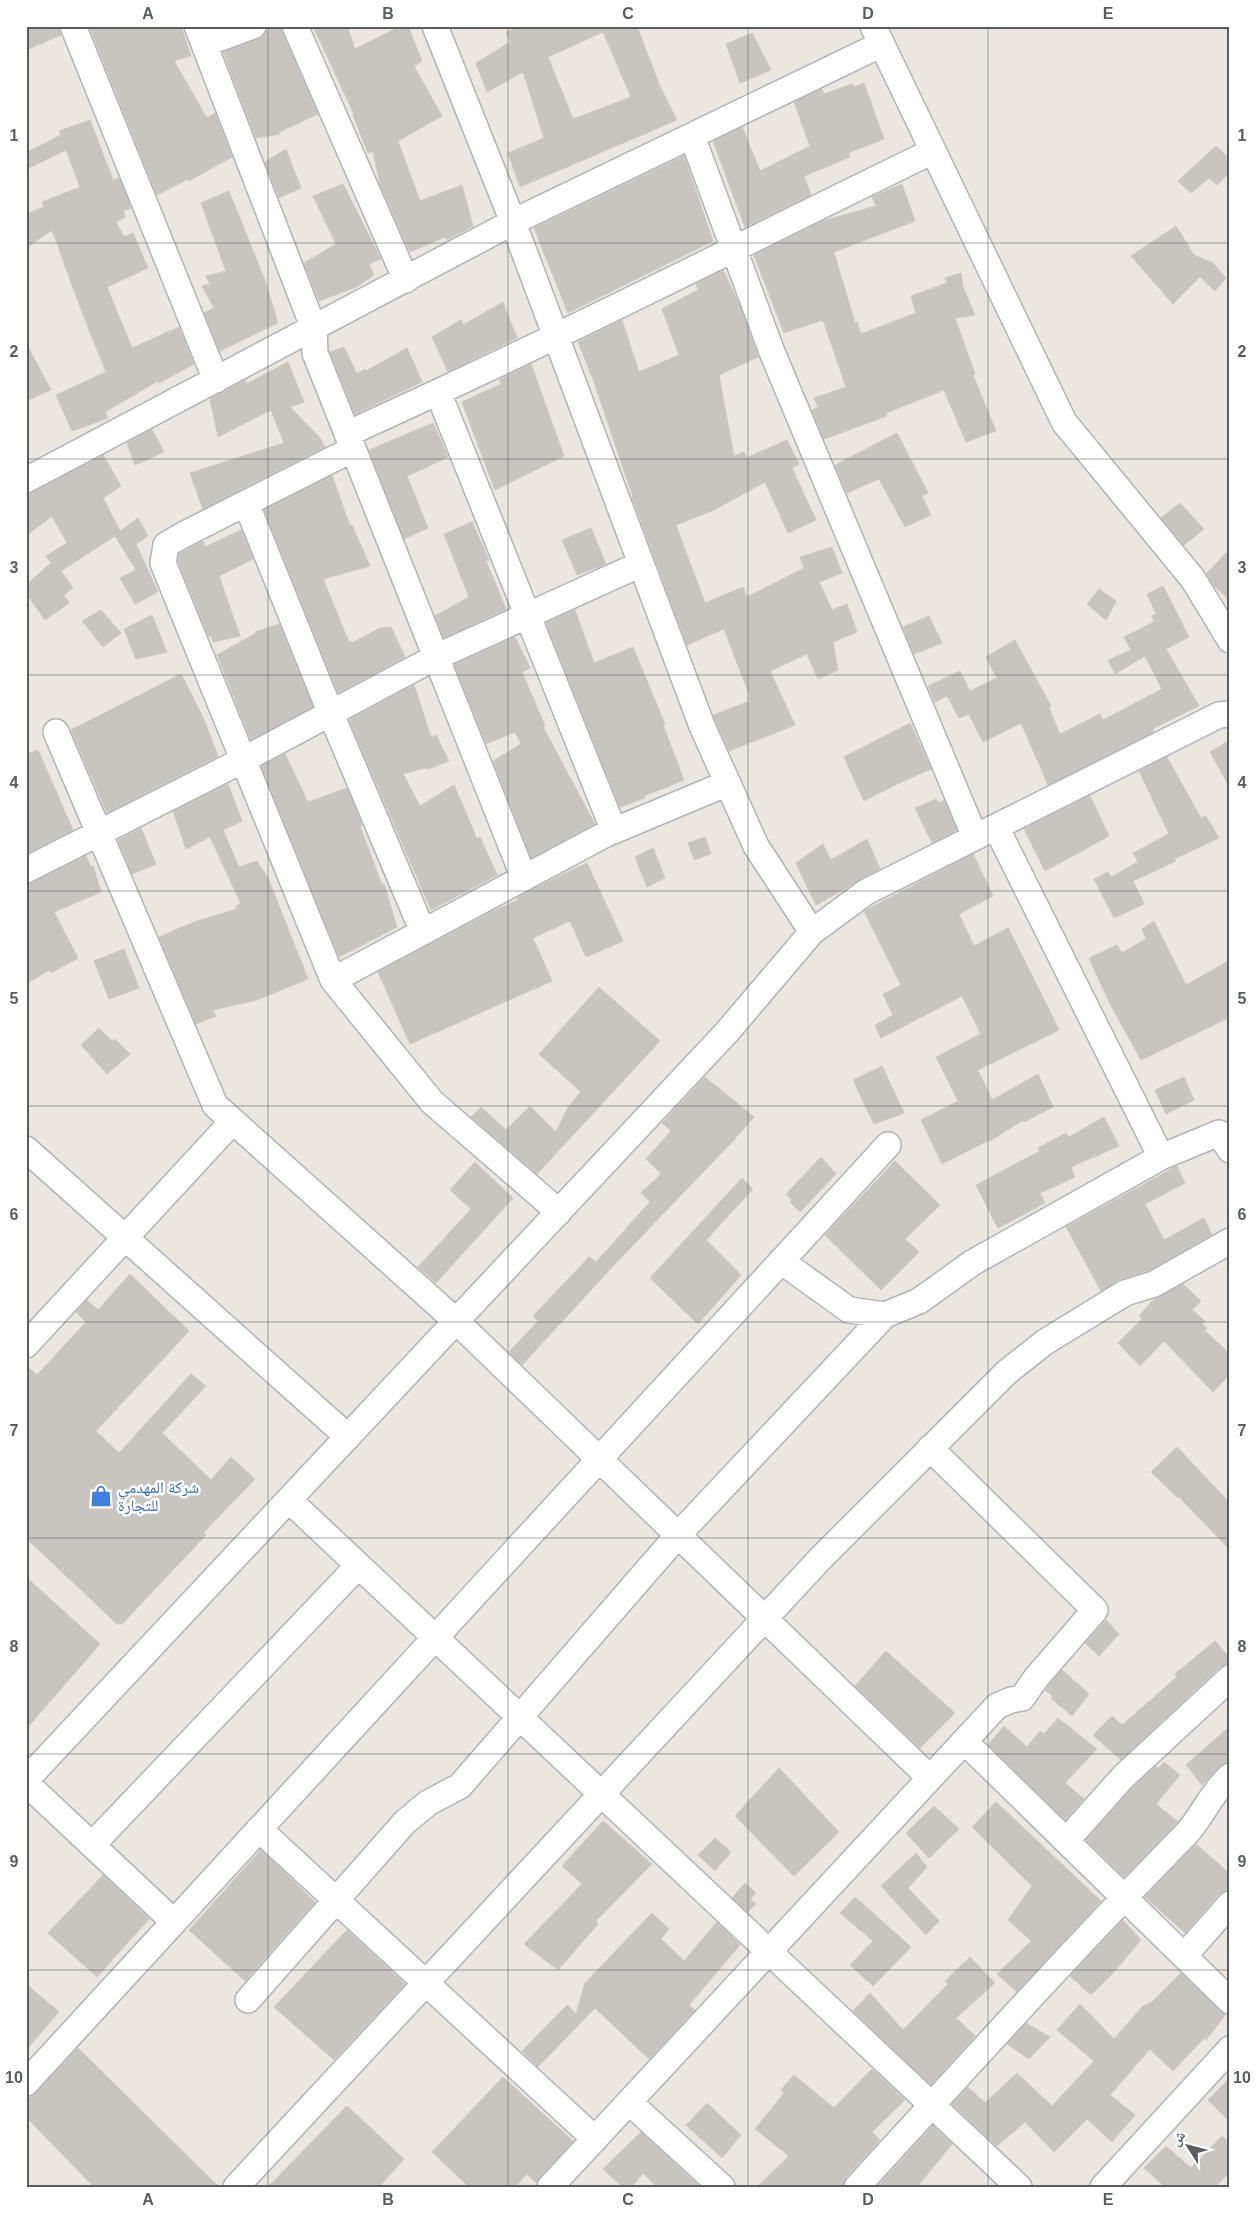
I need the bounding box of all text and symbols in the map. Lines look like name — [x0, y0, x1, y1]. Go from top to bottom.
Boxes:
text: A — [142, 5, 154, 22]
text: B — [382, 5, 394, 22]
text: C — [622, 5, 634, 22]
text: D — [862, 5, 874, 22]
text: E — [1103, 5, 1114, 22]
text: 1 — [10, 127, 19, 144]
text: 1 — [1238, 127, 1247, 144]
text: 2 — [10, 343, 19, 360]
text: 2 — [1238, 343, 1247, 360]
text: 3 — [10, 559, 19, 576]
text: 3 — [1238, 559, 1247, 576]
text: 4 — [10, 774, 19, 791]
text: 4 — [1238, 774, 1247, 791]
text: 5 — [10, 990, 19, 1007]
text: 5 — [1238, 990, 1247, 1007]
text: 6 — [10, 1206, 19, 1223]
text: 6 — [1238, 1206, 1247, 1223]
text: 7 — [10, 1422, 19, 1439]
text: 7 — [1238, 1422, 1247, 1439]
place label: شركة المهدمي للتجارة — [118, 1479, 199, 1515]
shop icon: شركة المهدمي للتجارة — [88, 1483, 114, 1509]
text: 8 — [10, 1638, 19, 1655]
text: 8 — [1238, 1638, 1247, 1655]
text: 9 — [10, 1853, 19, 1870]
text: 9 — [1238, 1853, 1247, 1870]
text: 10 — [5, 2069, 23, 2086]
text: 10 — [1233, 2069, 1251, 2086]
north arrow — [1164, 2120, 1214, 2170]
text: ش — [1167, 2128, 1189, 2150]
text: A — [142, 2191, 154, 2208]
text: B — [382, 2191, 394, 2208]
text: C — [622, 2191, 634, 2208]
text: D — [862, 2191, 874, 2208]
text: E — [1103, 2191, 1114, 2208]

